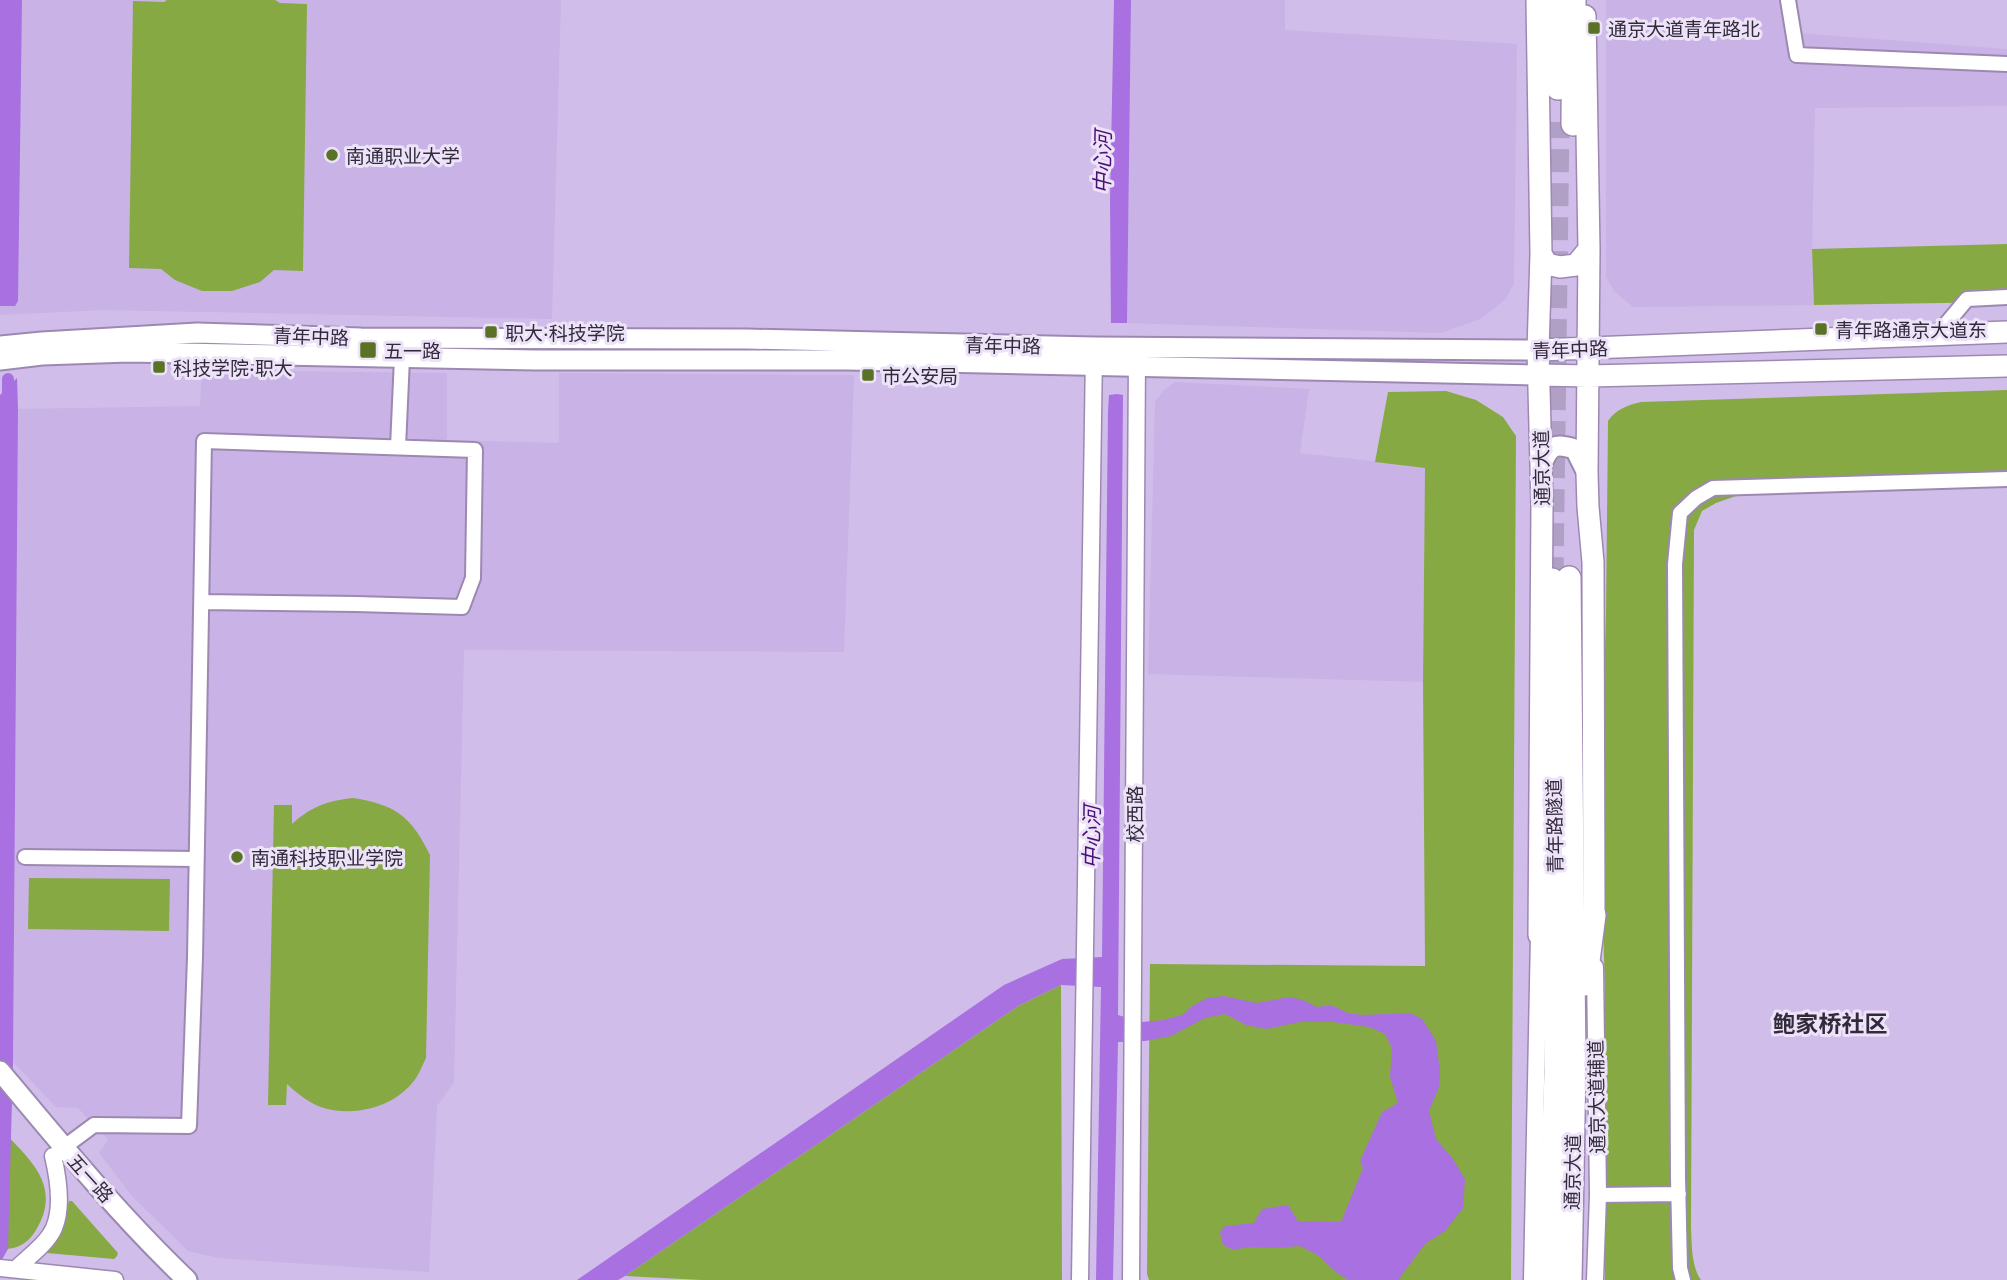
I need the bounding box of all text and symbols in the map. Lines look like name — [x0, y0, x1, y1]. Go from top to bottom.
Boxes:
place label: 通京大道青年路北 — [1608, 17, 1760, 40]
marker: 通京大道青年路北 — [1586, 20, 1602, 36]
water label: 中心河 — [1088, 126, 1116, 194]
place label: 南通职业大学 — [346, 144, 460, 167]
marker: 南通职业大学 — [324, 147, 340, 163]
place label: 青年路通京大道东 — [1835, 318, 1987, 341]
place label: 职大·科技学院 — [505, 321, 625, 344]
marker: 青年路通京大道东 — [1813, 321, 1829, 337]
street label: 青年中路 — [273, 323, 349, 349]
marker: 职大·科技学院 — [483, 324, 499, 340]
street label: 青年中路 — [965, 333, 1041, 357]
street label: 青年中路 — [1532, 336, 1608, 362]
place label: 五一路 — [384, 339, 441, 362]
marker: 五一路 — [358, 340, 378, 360]
place label: 科技学院·职大 — [173, 356, 293, 379]
marker: 科技学院·职大 — [151, 359, 167, 375]
place label: 市公安局 — [882, 364, 958, 387]
marker: 市公安局 — [860, 367, 876, 383]
street label: 通京大道 — [1529, 430, 1553, 506]
street label: 青年路隧道 — [1542, 778, 1566, 874]
street label: 校西路 — [1123, 785, 1146, 843]
water label: 中心河 — [1077, 801, 1105, 869]
place label: 南通科技职业学院 — [251, 846, 403, 869]
marker: 南通科技职业学院 — [229, 849, 245, 865]
district label: 鲍家桥社区 — [1773, 1009, 1888, 1037]
street label: 通京大道辅道 — [1584, 1040, 1608, 1154]
street label: 通京大道 — [1560, 1134, 1584, 1210]
street label: 五一路 — [63, 1149, 119, 1207]

